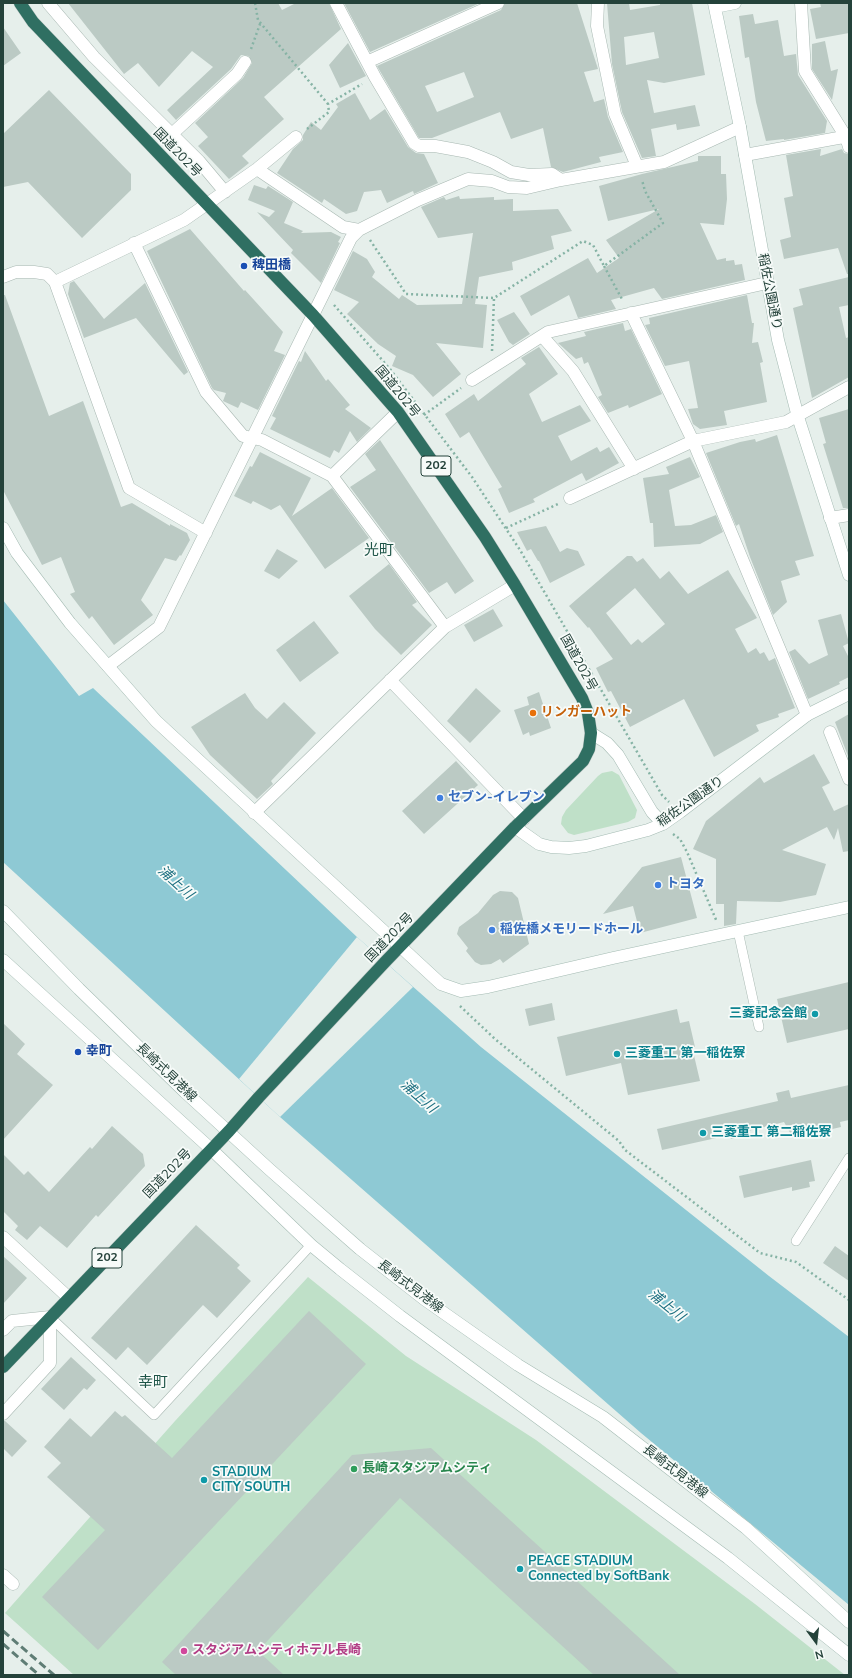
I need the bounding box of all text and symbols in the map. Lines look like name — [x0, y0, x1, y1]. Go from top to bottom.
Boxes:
street label: 国道202号 — [150, 125, 204, 181]
street label: 稲佐公園通り — [754, 252, 784, 332]
place label: 稗田橋 — [252, 258, 291, 274]
marker: 稗田橋 — [239, 261, 249, 271]
street label: 国道202号 — [371, 363, 423, 421]
road number: 202 — [421, 456, 451, 476]
district label: 光町 — [364, 542, 394, 560]
street label: 国道202号 — [556, 632, 600, 694]
place label: リンガーハット — [541, 705, 632, 721]
marker: リンガーハット — [528, 708, 538, 718]
street label: 稲佐公園通り — [655, 773, 727, 831]
place label: セブン-イレブン — [448, 790, 545, 806]
marker: セブン-イレブン — [435, 793, 445, 803]
water label: 浦上川 — [154, 863, 196, 903]
place label: トヨタ — [666, 877, 705, 893]
marker: トヨタ — [653, 880, 663, 890]
street label: 国道202号 — [363, 910, 417, 966]
place label: 稲佐橋メモリードホール — [500, 922, 643, 938]
marker: 稲佐橋メモリードホール — [487, 925, 497, 935]
place label: 三菱記念会館 — [729, 1006, 807, 1022]
marker: 三菱記念会館 — [810, 1009, 820, 1019]
street label: 長崎式見港線 — [133, 1040, 199, 1106]
place label: 幸町 — [86, 1044, 112, 1060]
place label: 三菱重工 第一稲佐寮 — [625, 1046, 746, 1062]
marker: 幸町 — [73, 1047, 83, 1057]
marker: 三菱重工 第一稲佐寮 — [612, 1049, 622, 1059]
water label: 浦上川 — [397, 1077, 439, 1117]
place label: 三菱重工 第二稲佐寮 — [711, 1125, 832, 1141]
marker: 三菱重工 第二稲佐寮 — [698, 1128, 708, 1138]
street label: 国道202号 — [141, 1146, 195, 1202]
road number: 202 — [92, 1248, 122, 1268]
street label: 長崎式見港線 — [374, 1257, 446, 1317]
water label: 浦上川 — [644, 1286, 688, 1326]
district label: 幸町 — [138, 1374, 168, 1392]
street label: 長崎式見港線 — [639, 1442, 711, 1502]
place label: 長崎スタジアムシティ — [362, 1461, 492, 1477]
marker: 長崎スタジアムシティ — [349, 1464, 359, 1474]
place label: STADIUM CITY SOUTH — [212, 1465, 290, 1496]
marker: STADIUM CITY SOUTH — [199, 1475, 209, 1485]
place label: PEACE STADIUM Connected by SoftBank — [528, 1554, 669, 1585]
marker: PEACE STADIUM Connected by SoftBank — [515, 1564, 525, 1574]
north arrow — [796, 1622, 836, 1662]
place label: スタジアムシティホテル長崎 — [192, 1643, 361, 1659]
marker: スタジアムシティホテル長崎 — [179, 1646, 189, 1656]
text: N — [813, 1646, 825, 1662]

